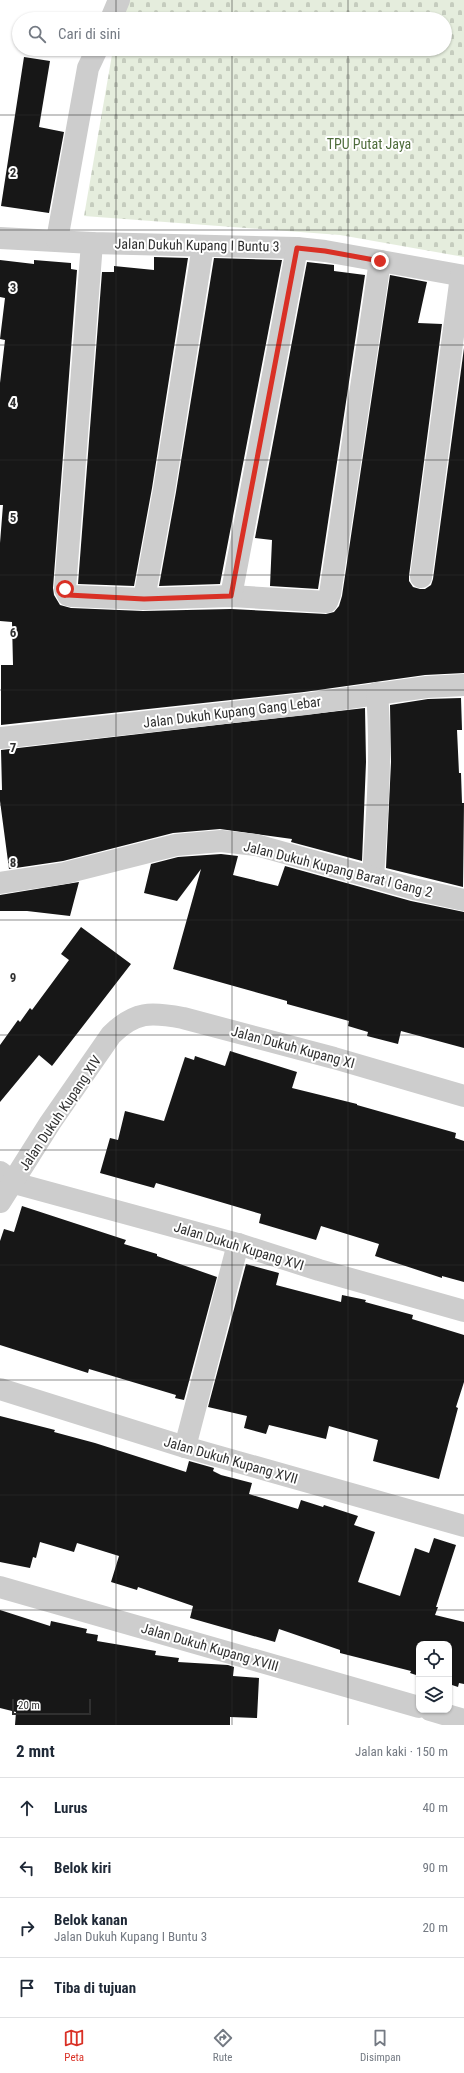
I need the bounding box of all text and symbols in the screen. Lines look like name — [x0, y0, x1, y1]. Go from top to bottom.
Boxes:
search box — [12, 12, 452, 56]
icon: search — [26, 23, 48, 45]
text: Cari di sini — [58, 25, 120, 43]
park label: TPU Putat Jaya — [327, 136, 411, 152]
text: 2 — [10, 165, 17, 180]
street label: Jalan Dukuh Kupang I Buntu 3 — [114, 236, 280, 254]
route end — [371, 252, 389, 270]
text: 3 — [10, 280, 16, 295]
text: 4 — [10, 395, 17, 410]
text: 5 — [10, 510, 17, 525]
route start — [56, 580, 74, 598]
text: 6 — [10, 625, 17, 640]
street label: Jalan Dukuh Kupang Gang Lebar — [142, 693, 322, 731]
text: 7 — [10, 740, 17, 755]
street label: Jalan Dukuh Kupang Barat I Gang 2 — [242, 838, 434, 900]
text: 8 — [10, 855, 16, 870]
text: 9 — [10, 970, 16, 985]
street label: Jalan Dukuh Kupang XI — [230, 1023, 356, 1071]
street label: Jalan Dukuh Kupang XIV — [16, 1052, 104, 1173]
street label: Jalan Dukuh Kupang XVI — [172, 1219, 306, 1273]
street label: Jalan Dukuh Kupang XVII — [162, 1433, 300, 1487]
street label: Jalan Dukuh Kupang XVIII — [139, 1620, 281, 1674]
map controls — [416, 1641, 452, 1713]
button: locate — [416, 1641, 452, 1677]
button: layers — [416, 1677, 452, 1713]
scale bar — [12, 1697, 91, 1716]
text: 20 m — [18, 1699, 40, 1712]
text: 2 mnt — [16, 1741, 55, 1761]
text: Jalan kaki · 150 m — [355, 1744, 448, 1759]
icon: ahead — [16, 1797, 38, 1819]
text: Lurus — [54, 1799, 88, 1817]
text: 40 m — [422, 1800, 448, 1815]
icon: left — [16, 1857, 38, 1879]
text: Belok kiri — [54, 1859, 111, 1877]
text: 90 m — [422, 1860, 448, 1875]
text: Belok kanan — [54, 1911, 128, 1929]
icon: right — [16, 1917, 38, 1939]
text: 20 m — [422, 1920, 448, 1935]
text: Jalan Dukuh Kupang I Buntu 3 — [54, 1929, 207, 1944]
icon: arrive — [16, 1977, 38, 1999]
text: Tiba di tujuan — [54, 1979, 136, 1997]
tab: Peta — [63, 2027, 85, 2064]
tab: Rute — [212, 2027, 234, 2064]
tab: Disimpan — [360, 2027, 401, 2064]

